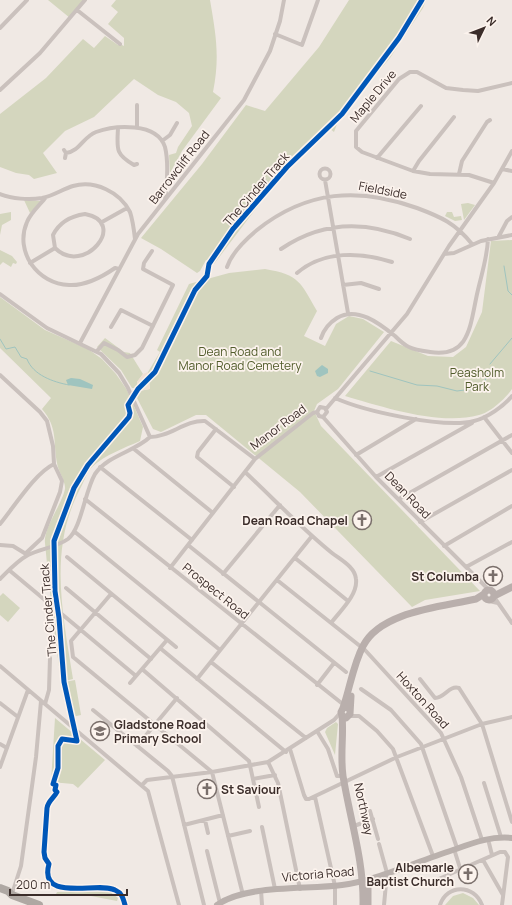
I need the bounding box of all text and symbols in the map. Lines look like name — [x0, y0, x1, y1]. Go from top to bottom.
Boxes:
north arrow — [464, 8, 504, 48]
text: N — [483, 13, 500, 29]
street label: Maple Drive — [346, 66, 400, 126]
street label: Barrowcliff Road — [145, 127, 213, 207]
street label: The Cinder Track — [219, 148, 294, 230]
street label: Fieldside — [357, 177, 409, 203]
park label: Dean Road and Manor Road Cemetery — [178, 343, 302, 374]
park label: Peasholm Park — [450, 364, 504, 395]
street label: Manor Road — [246, 400, 310, 454]
street label: Dean Road — [381, 468, 435, 522]
church icon: Dean Road Chapel — [351, 509, 373, 531]
place label: Dean Road Chapel — [242, 512, 348, 529]
street label: Prospect Road — [179, 559, 253, 623]
street label: The Cinder Track — [35, 562, 61, 657]
church icon: St Columba — [482, 565, 504, 587]
place label: St Columba — [411, 568, 479, 585]
street label: Hoxton Road — [393, 668, 453, 732]
place label: Gladstone Road Primary School — [114, 716, 206, 747]
school or university icon: Gladstone Road Primary School — [89, 720, 111, 742]
church icon: St Saviour — [196, 778, 218, 800]
place label: St Saviour — [221, 781, 281, 798]
street label: Northway — [350, 781, 378, 837]
place label: Albemarle Baptist Church — [367, 859, 454, 890]
street label: Victoria Road — [281, 862, 355, 886]
church icon: Albemarle Baptist Church — [457, 863, 479, 885]
scale bar — [10, 871, 127, 897]
text: 200 m — [16, 876, 50, 893]

